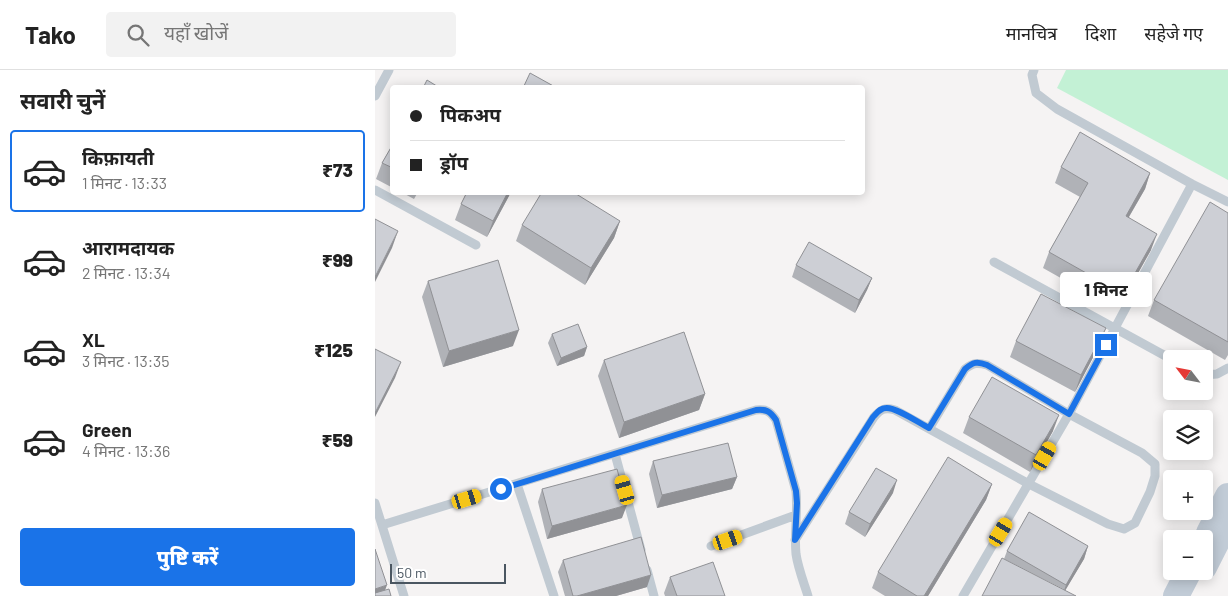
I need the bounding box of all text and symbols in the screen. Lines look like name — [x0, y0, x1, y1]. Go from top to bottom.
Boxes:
search box — [106, 12, 456, 57]
text: Tako — [25, 20, 76, 49]
icon: search — [124, 21, 152, 49]
text: यहाँ खोजें — [164, 21, 228, 44]
text: मानचित्र — [1006, 22, 1057, 44]
text: दिशा — [1085, 22, 1116, 44]
text: सहेजे गए — [1144, 22, 1203, 44]
text: सवारी चुनें — [20, 87, 105, 113]
text: पिकअप — [440, 103, 501, 126]
text: किफ़ायती — [82, 146, 154, 169]
icon: car — [22, 149, 67, 194]
text: ड्रॉप — [440, 151, 468, 174]
text: ₹73 — [322, 158, 353, 181]
text: 1 मिनट · 13:33 — [82, 173, 167, 192]
text: आरामदायक — [82, 236, 174, 259]
icon: car — [22, 239, 67, 284]
text: ₹99 — [322, 248, 353, 271]
text: 2 मिनट · 13:34 — [82, 263, 171, 282]
callout: 1 मिनट — [1060, 272, 1152, 308]
text: 1 मिनट — [1084, 280, 1128, 299]
text: XL — [82, 328, 105, 351]
icon: car — [22, 329, 67, 374]
route end — [1095, 334, 1117, 356]
text: ₹125 — [314, 338, 353, 361]
north arrow — [1163, 350, 1213, 400]
map controls — [1163, 350, 1213, 580]
text: 3 मिनट · 13:35 — [82, 351, 170, 370]
button: layers — [1163, 410, 1213, 460]
text: Green — [82, 418, 132, 441]
icon: car — [22, 419, 67, 464]
text: ₹59 — [321, 428, 353, 451]
car — [1031, 439, 1058, 473]
text: 4 मिनट · 13:36 — [82, 441, 170, 460]
button: + — [1163, 470, 1213, 520]
car — [613, 474, 636, 506]
route start — [490, 478, 512, 500]
car — [450, 487, 483, 511]
car — [986, 515, 1015, 549]
button: पुष्टि करें — [20, 528, 355, 586]
car — [711, 528, 744, 552]
button: − — [1163, 530, 1213, 580]
scale bar — [390, 561, 506, 584]
text: 50 m — [397, 564, 426, 581]

